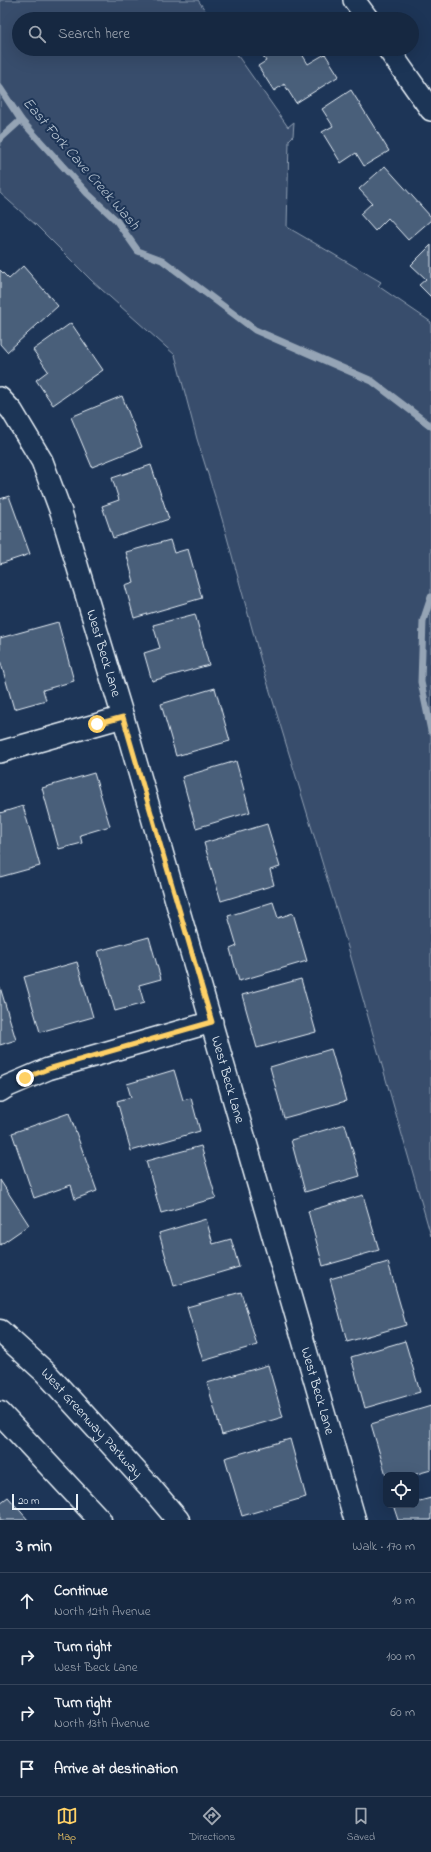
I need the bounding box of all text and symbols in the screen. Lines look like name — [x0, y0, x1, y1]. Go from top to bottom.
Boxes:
search box — [12, 12, 419, 56]
icon: search — [26, 23, 48, 45]
text: Search here — [58, 23, 130, 45]
water label: East Fork Cave Creek Wash — [17, 93, 145, 236]
street label: West Beck Lane — [81, 607, 127, 700]
route start — [88, 715, 106, 733]
street label: West Beck Lane — [205, 1033, 251, 1126]
route end — [16, 1069, 34, 1087]
street label: West Beck Lane — [295, 1345, 340, 1438]
street label: West Greenway Parkway — [36, 1363, 148, 1484]
map controls — [383, 1472, 419, 1508]
button: locate — [383, 1472, 419, 1508]
scale bar — [12, 1492, 78, 1511]
text: 20 m — [18, 1493, 40, 1509]
text: 3 min — [16, 1534, 52, 1559]
text: Walk · 170 m — [352, 1537, 415, 1556]
text: Continue — [54, 1580, 108, 1602]
icon: ahead — [16, 1590, 38, 1612]
text: 10 m — [392, 1591, 415, 1610]
text: North 12th Avenue — [54, 1602, 151, 1621]
text: Turn right — [54, 1636, 112, 1658]
icon: right — [16, 1646, 38, 1668]
text: 100 m — [386, 1647, 415, 1666]
text: West Beck Lane — [54, 1658, 138, 1677]
text: Turn right — [54, 1692, 112, 1714]
icon: right — [16, 1702, 38, 1724]
text: 60 m — [390, 1703, 415, 1722]
text: North 13th Avenue — [54, 1714, 150, 1733]
icon: arrive — [16, 1758, 38, 1780]
text: Arrive at destination — [54, 1758, 178, 1780]
tab: Map — [56, 1805, 78, 1845]
tab: Directions — [189, 1805, 235, 1845]
tab: Saved — [347, 1805, 375, 1845]

